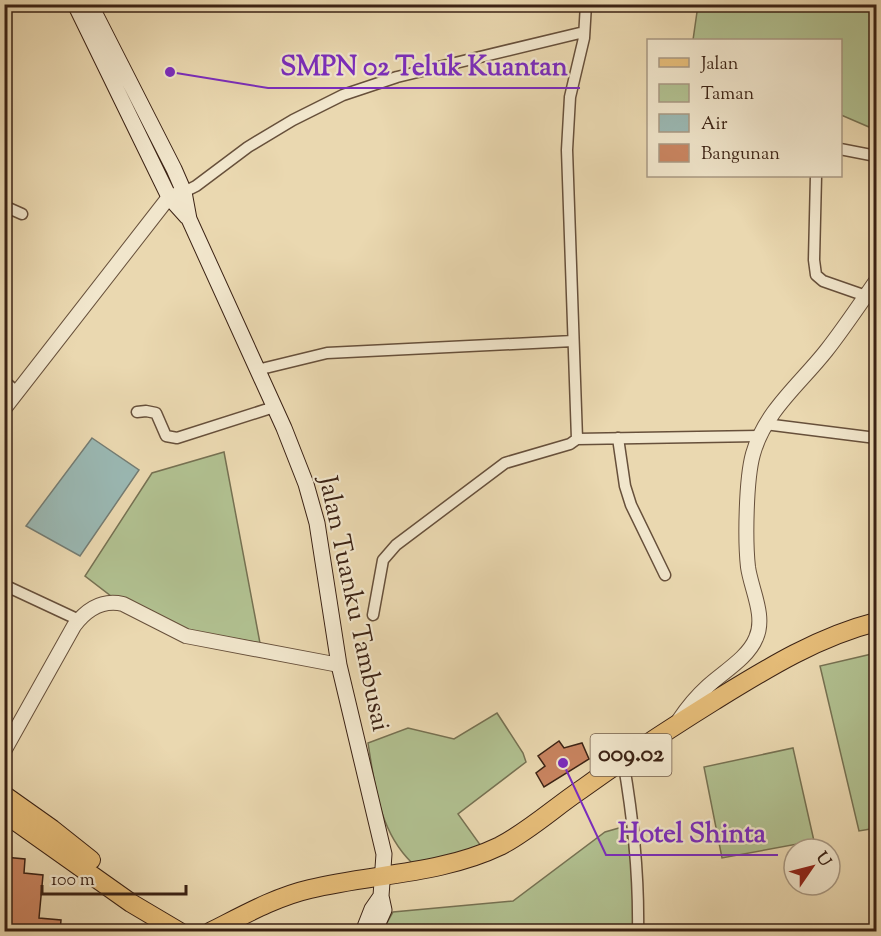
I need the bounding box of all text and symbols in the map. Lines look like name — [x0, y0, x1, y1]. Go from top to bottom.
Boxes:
legend — [647, 39, 842, 177]
callout: SMPN 02 Teluk Kuantan — [268, 43, 580, 88]
text: SMPN 02 Teluk Kuantan — [280, 49, 568, 88]
text: Jalan — [700, 52, 739, 78]
text: Taman — [701, 82, 755, 108]
text: Air — [701, 112, 728, 138]
text: Bangunan — [701, 142, 780, 168]
street label: Jalan Tuanku Tambusai — [307, 471, 398, 735]
road number: 009.02 — [590, 734, 672, 776]
callout: Hotel Shinta — [606, 810, 778, 855]
text: Hotel Shinta — [618, 816, 767, 855]
north arrow — [782, 837, 842, 897]
text: U — [809, 848, 836, 873]
scale bar — [42, 858, 186, 896]
text: 100 m — [51, 868, 95, 894]

